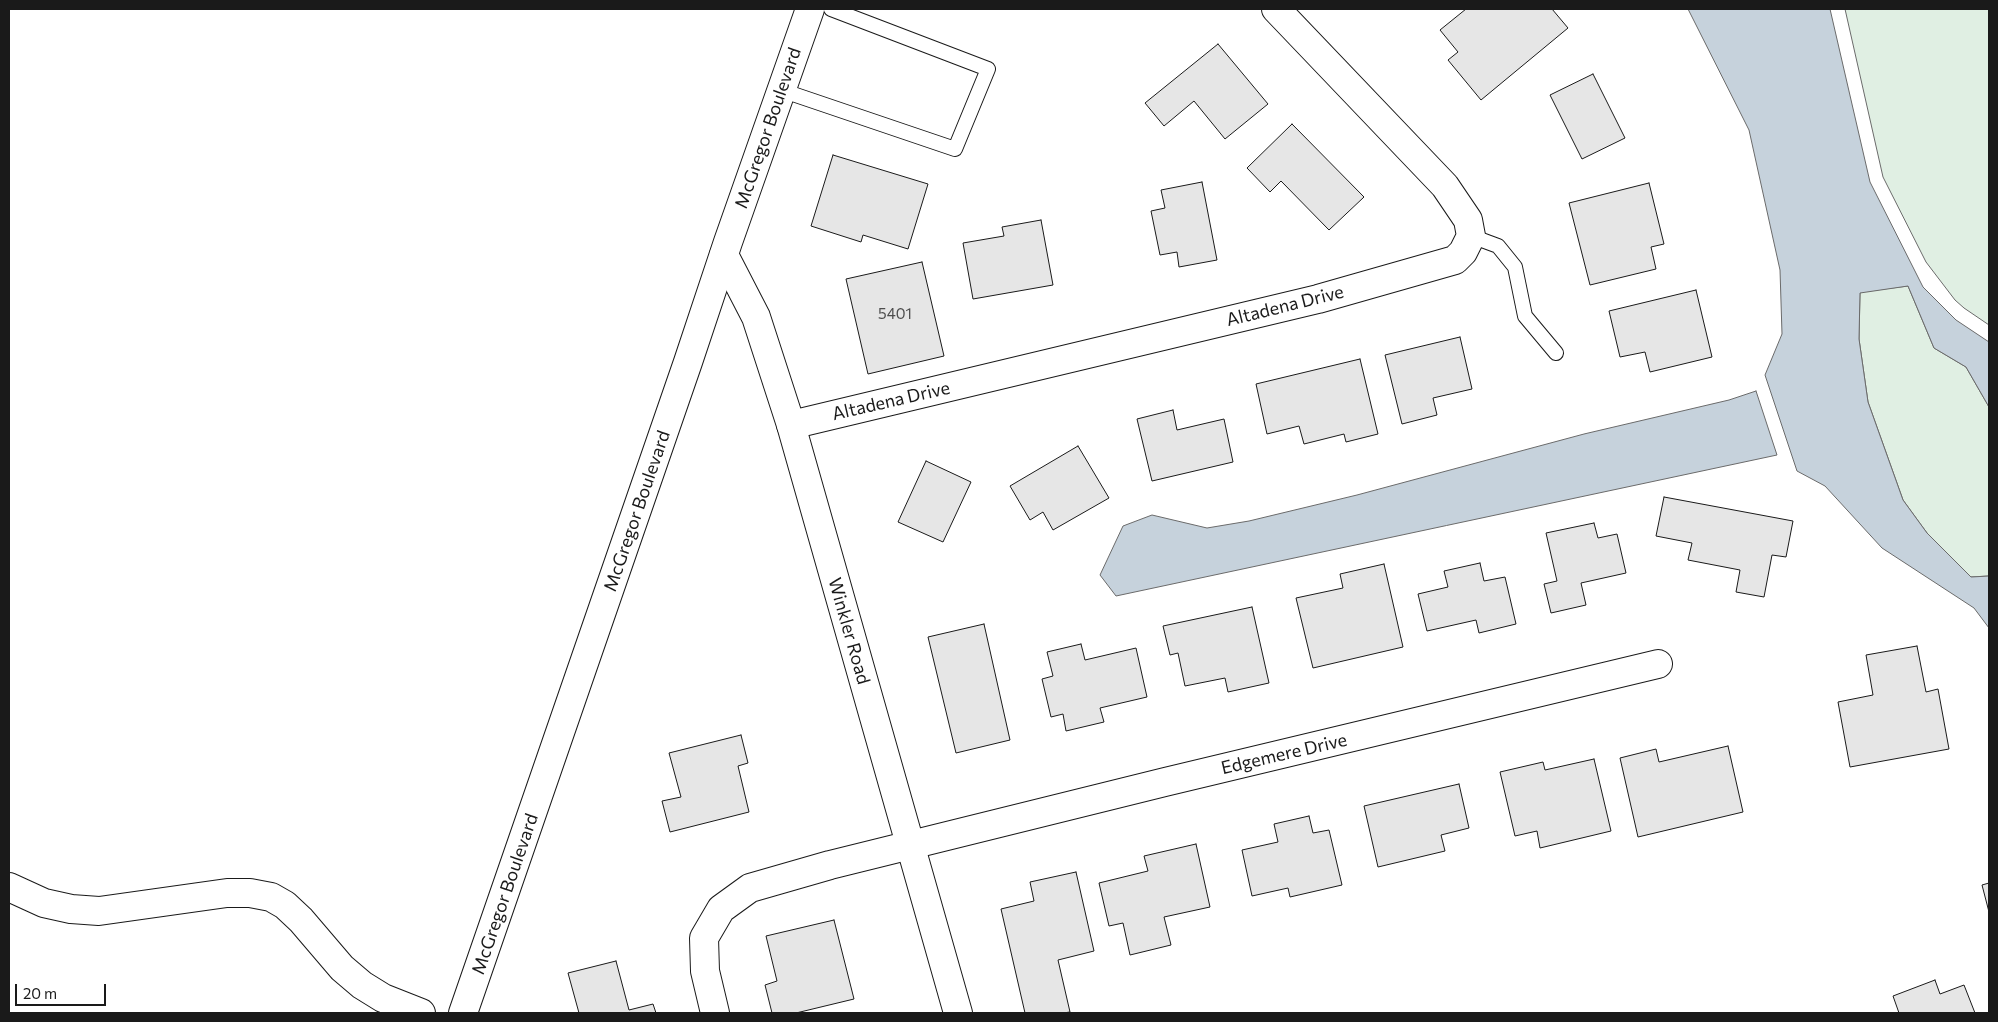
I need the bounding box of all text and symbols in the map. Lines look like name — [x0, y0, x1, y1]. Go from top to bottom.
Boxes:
street label: McGregor Boulevard — [730, 45, 806, 211]
street label: Altadena Drive — [1224, 281, 1346, 331]
house number: 5401 — [878, 305, 912, 323]
street label: Altadena Drive — [830, 377, 952, 425]
street label: McGregor Boulevard — [599, 428, 675, 594]
street label: Winkler Road — [823, 575, 875, 687]
street label: Edgemere Drive — [1219, 729, 1349, 779]
street label: McGregor Boulevard — [467, 811, 543, 977]
scale bar — [18, 974, 109, 1006]
text: 20 m — [23, 984, 57, 1002]

